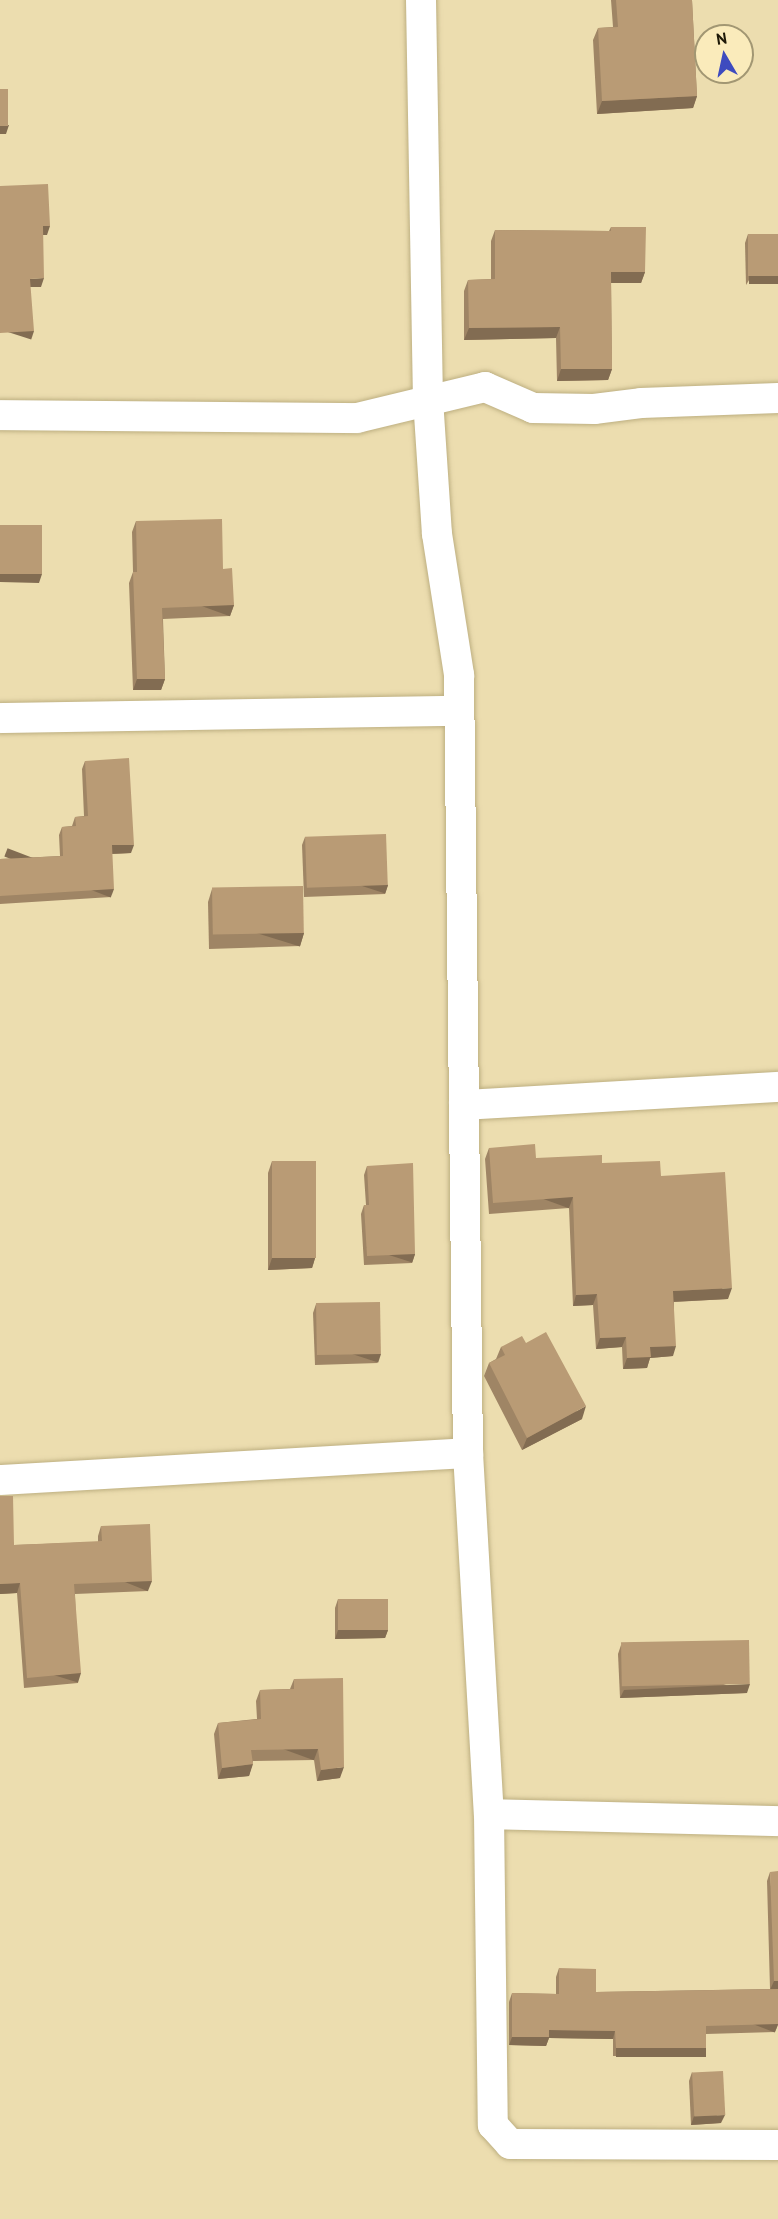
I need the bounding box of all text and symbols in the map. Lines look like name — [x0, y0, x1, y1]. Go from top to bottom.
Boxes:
north arrow — [694, 24, 754, 84]
text: N — [715, 27, 728, 49]

